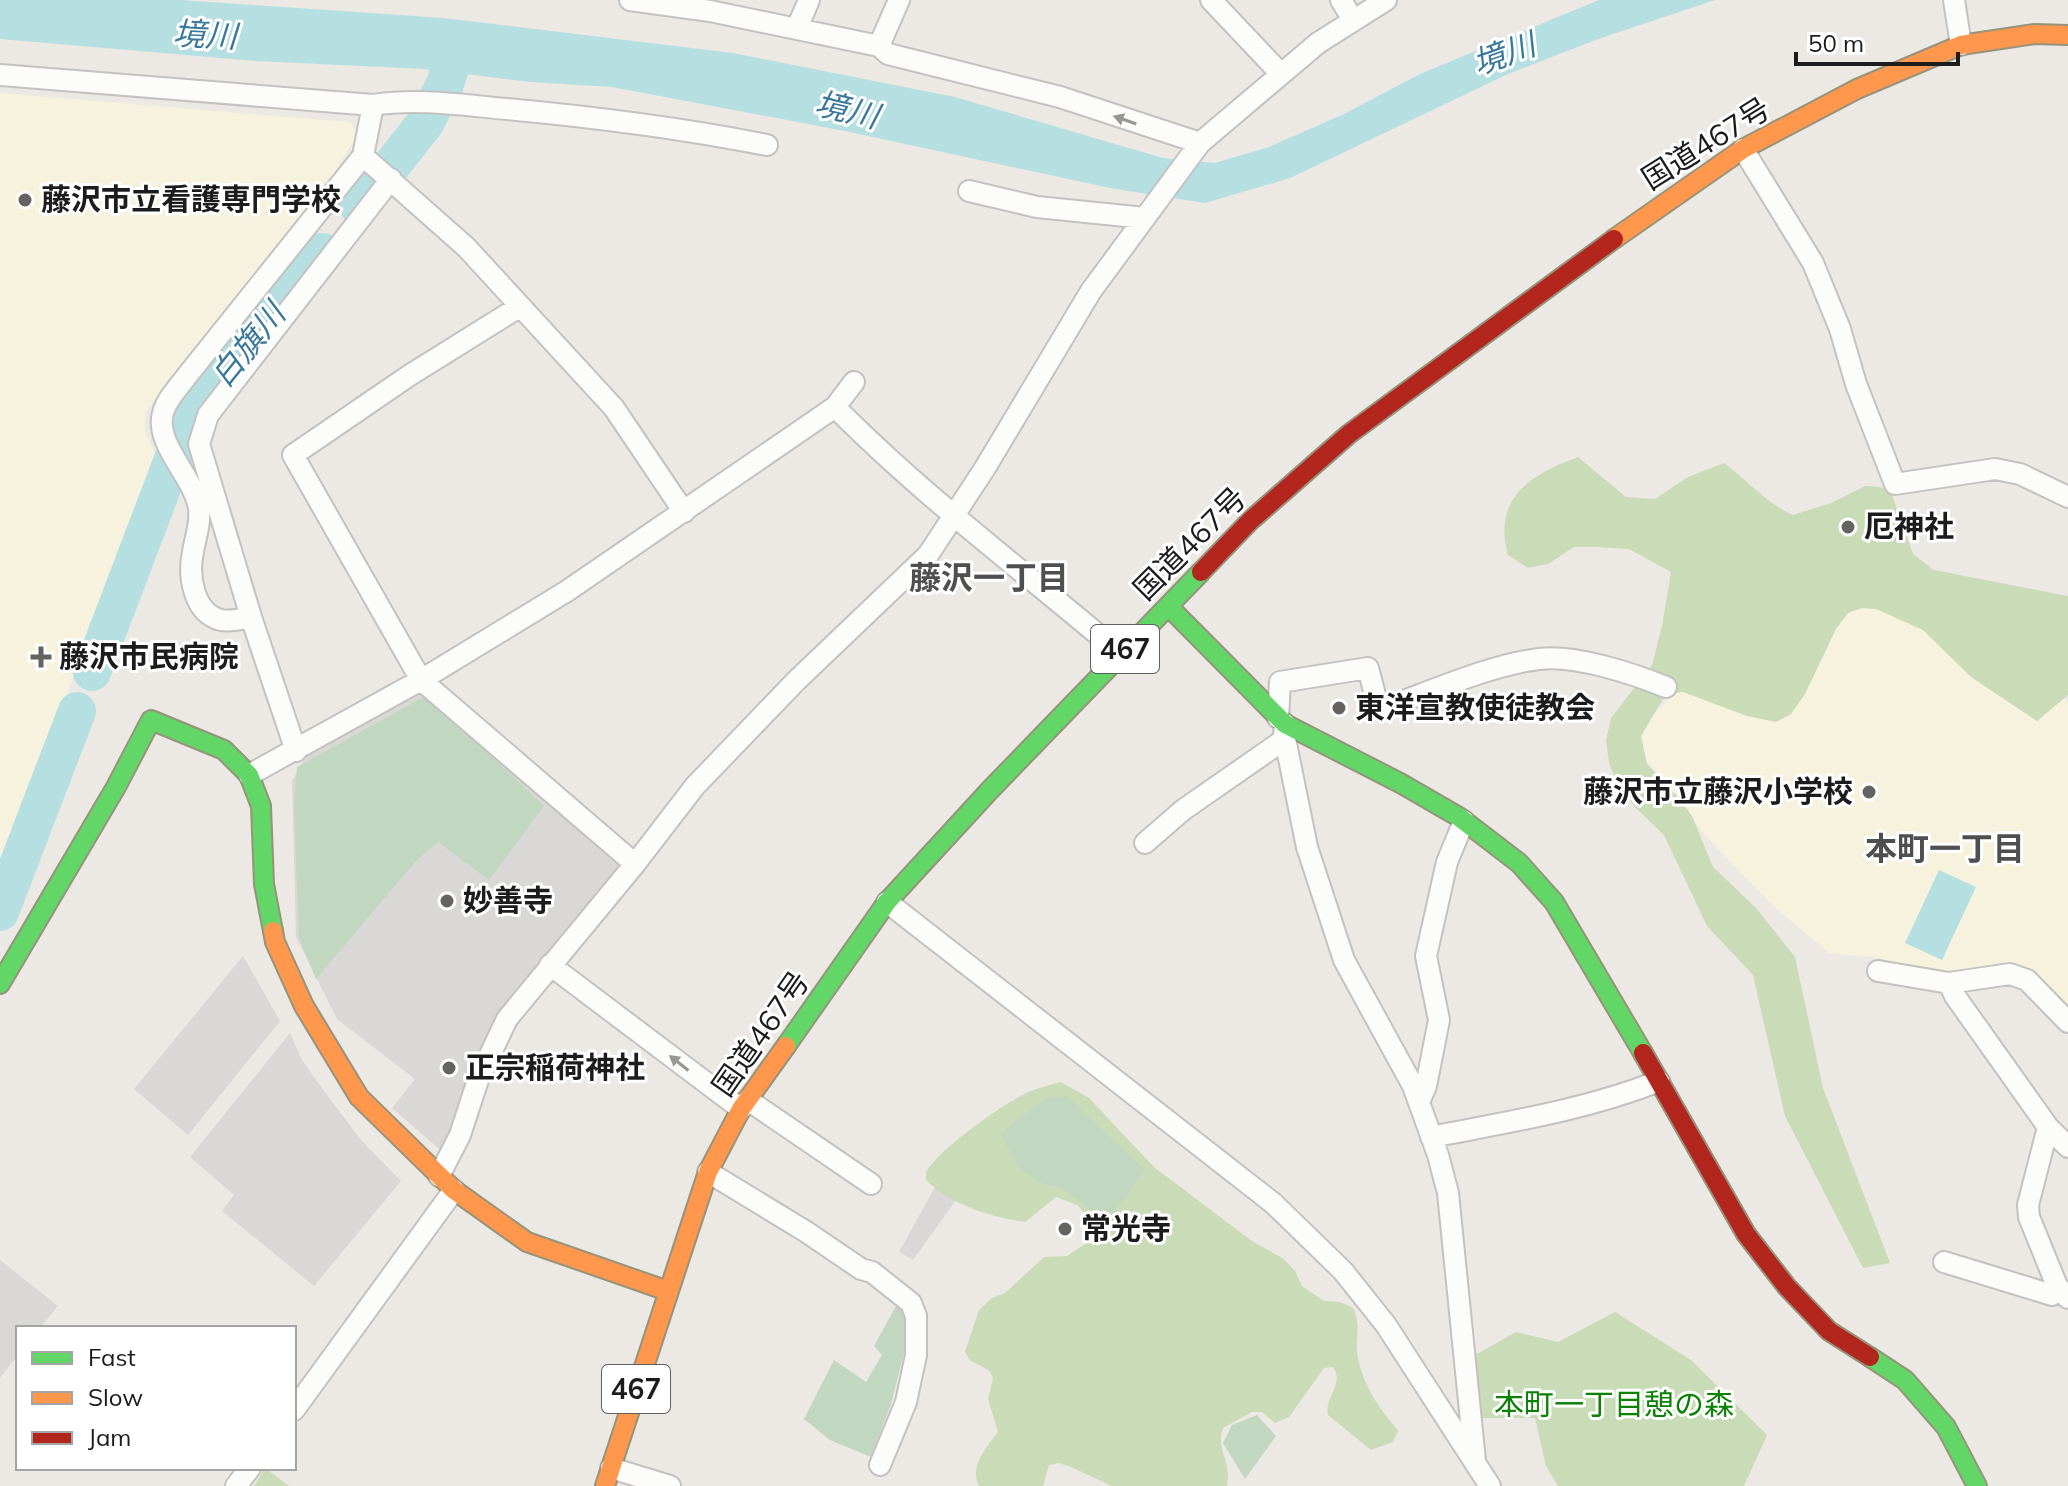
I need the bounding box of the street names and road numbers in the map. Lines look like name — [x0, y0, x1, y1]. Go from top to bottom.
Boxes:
street label: 国道467号 — [1634, 89, 1777, 197]
street label: 国道467号 — [1125, 479, 1254, 608]
road number: 467 — [1091, 625, 1159, 673]
street label: 国道467号 — [703, 964, 817, 1103]
road number: 467 — [602, 1365, 670, 1413]

